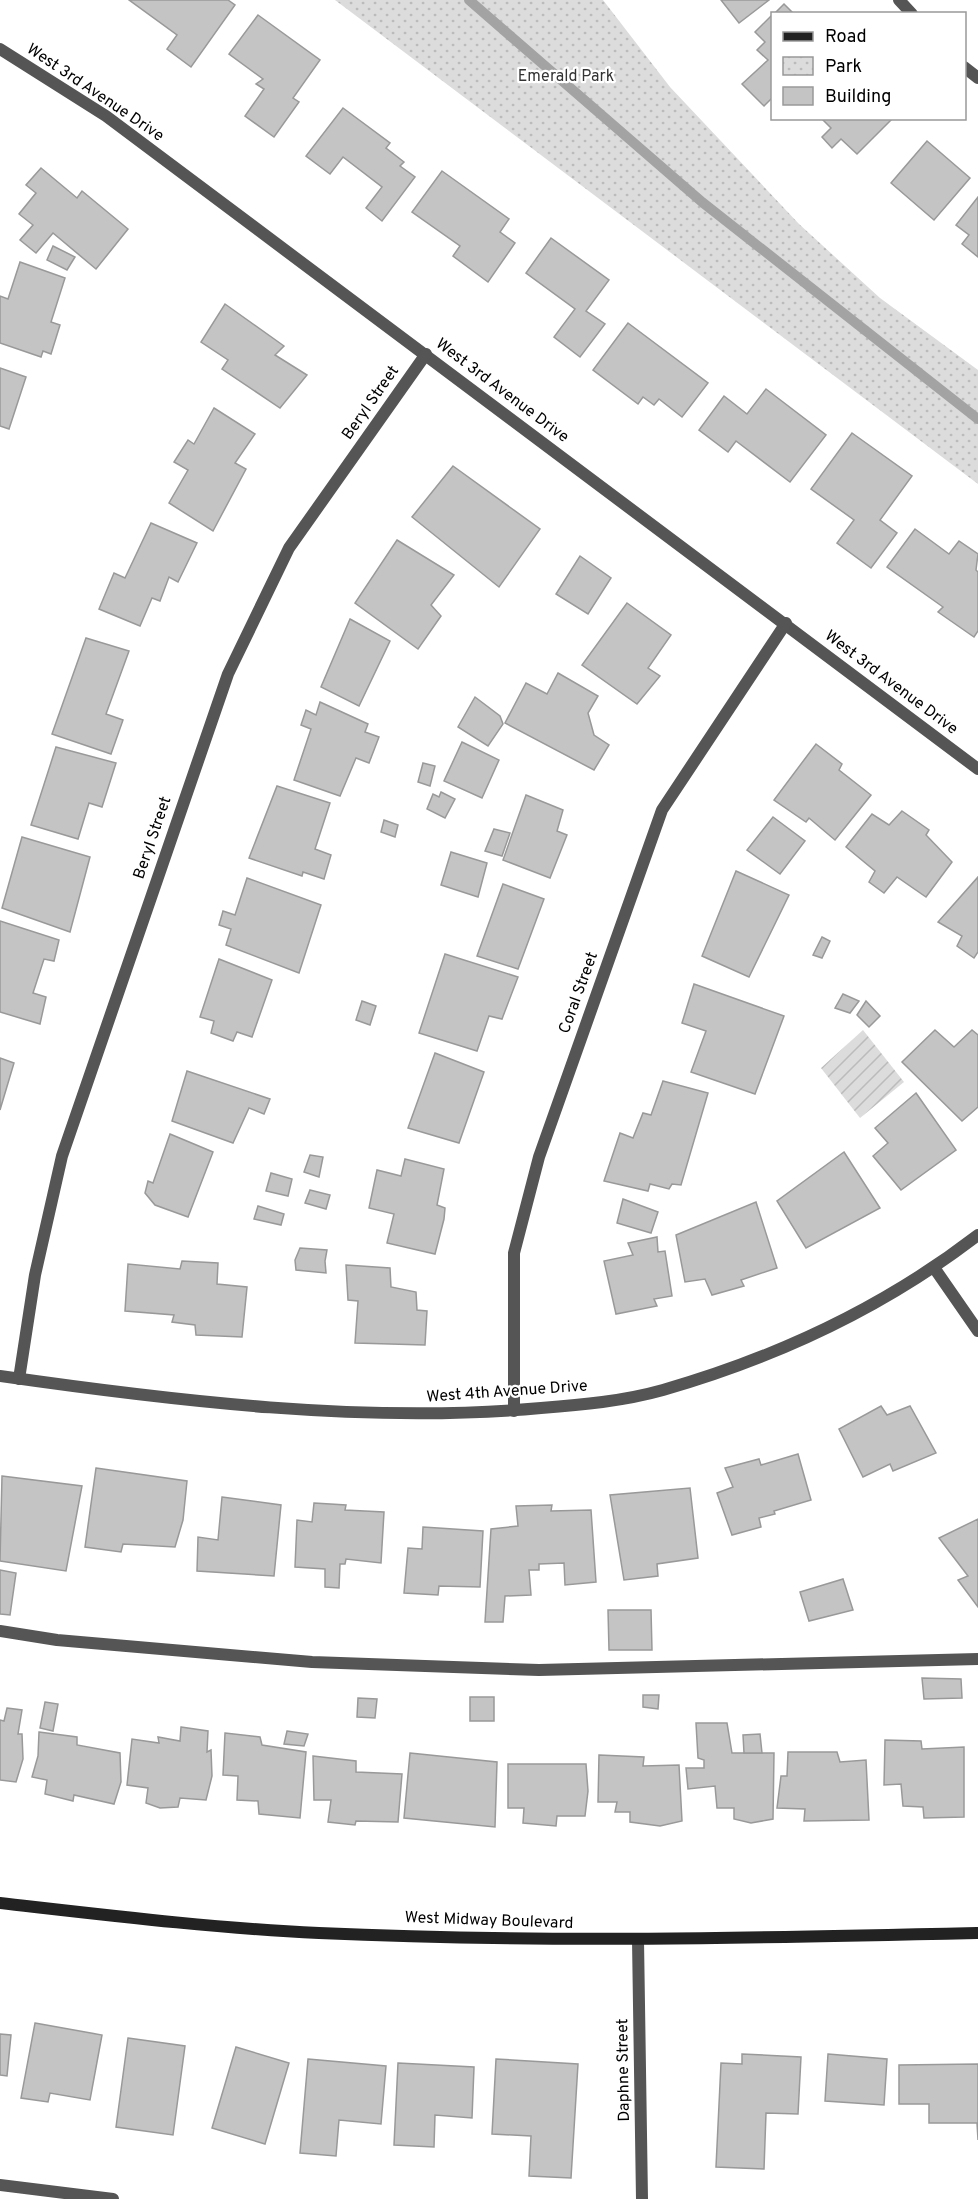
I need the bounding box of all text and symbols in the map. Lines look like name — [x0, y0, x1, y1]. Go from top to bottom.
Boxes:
legend — [771, 12, 966, 120]
text: Road — [825, 26, 867, 49]
street label: West 3rd Avenue Drive — [22, 40, 168, 146]
text: Park — [825, 56, 862, 79]
park label: Emerald Park — [518, 67, 614, 87]
text: Building — [825, 86, 891, 109]
street label: West 3rd Avenue Drive — [432, 334, 572, 448]
street label: Beryl Street — [338, 362, 404, 444]
street label: West 3rd Avenue Drive — [821, 626, 961, 740]
street label: Beryl Street — [130, 794, 176, 882]
street label: Coral Street — [555, 949, 603, 1037]
street label: West 4th Avenue Drive — [426, 1376, 588, 1408]
street label: West Midway Boulevard — [404, 1908, 574, 1934]
street label: Daphne Street — [613, 2018, 635, 2122]

